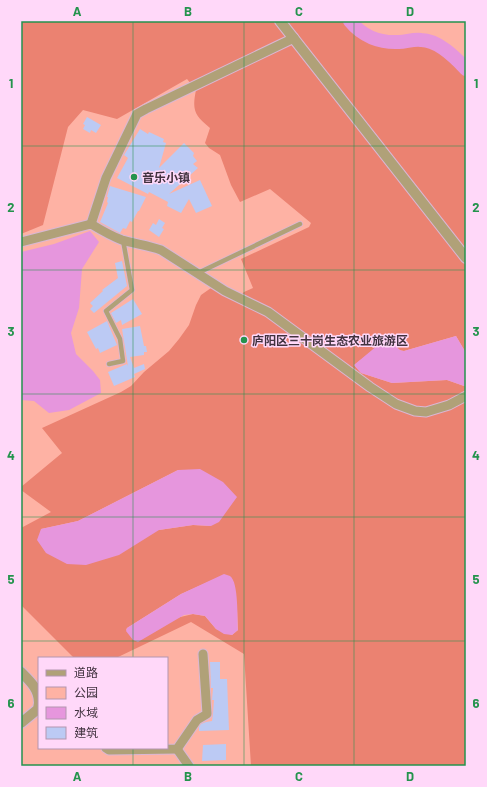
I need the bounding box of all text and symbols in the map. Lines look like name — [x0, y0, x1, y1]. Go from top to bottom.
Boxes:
text: A — [73, 3, 82, 19]
text: B — [184, 3, 192, 19]
text: C — [295, 3, 303, 19]
text: D — [406, 3, 414, 19]
text: 1 — [9, 75, 13, 91]
text: 1 — [474, 75, 478, 91]
place label: 音乐小镇 — [142, 170, 190, 184]
marker: 音乐小镇 — [129, 172, 139, 182]
text: 2 — [7, 199, 15, 215]
text: 2 — [472, 199, 480, 215]
text: 3 — [7, 323, 15, 339]
text: 3 — [472, 323, 480, 339]
place label: 庐阳区三十岗生态农业旅游区 — [252, 333, 408, 347]
marker: 庐阳区三十岗生态农业旅游区 — [239, 335, 249, 345]
text: 4 — [7, 447, 15, 463]
text: 4 — [472, 447, 480, 463]
text: 5 — [7, 571, 15, 587]
text: 5 — [472, 571, 480, 587]
legend — [38, 657, 168, 749]
text: 道路 — [74, 665, 98, 679]
text: 公园 — [74, 685, 98, 699]
text: 6 — [8, 695, 15, 711]
text: 6 — [473, 695, 480, 711]
text: 水域 — [74, 705, 98, 719]
text: 建筑 — [74, 725, 98, 739]
text: A — [73, 768, 82, 784]
text: B — [184, 768, 192, 784]
text: C — [295, 768, 303, 784]
text: D — [406, 768, 414, 784]

